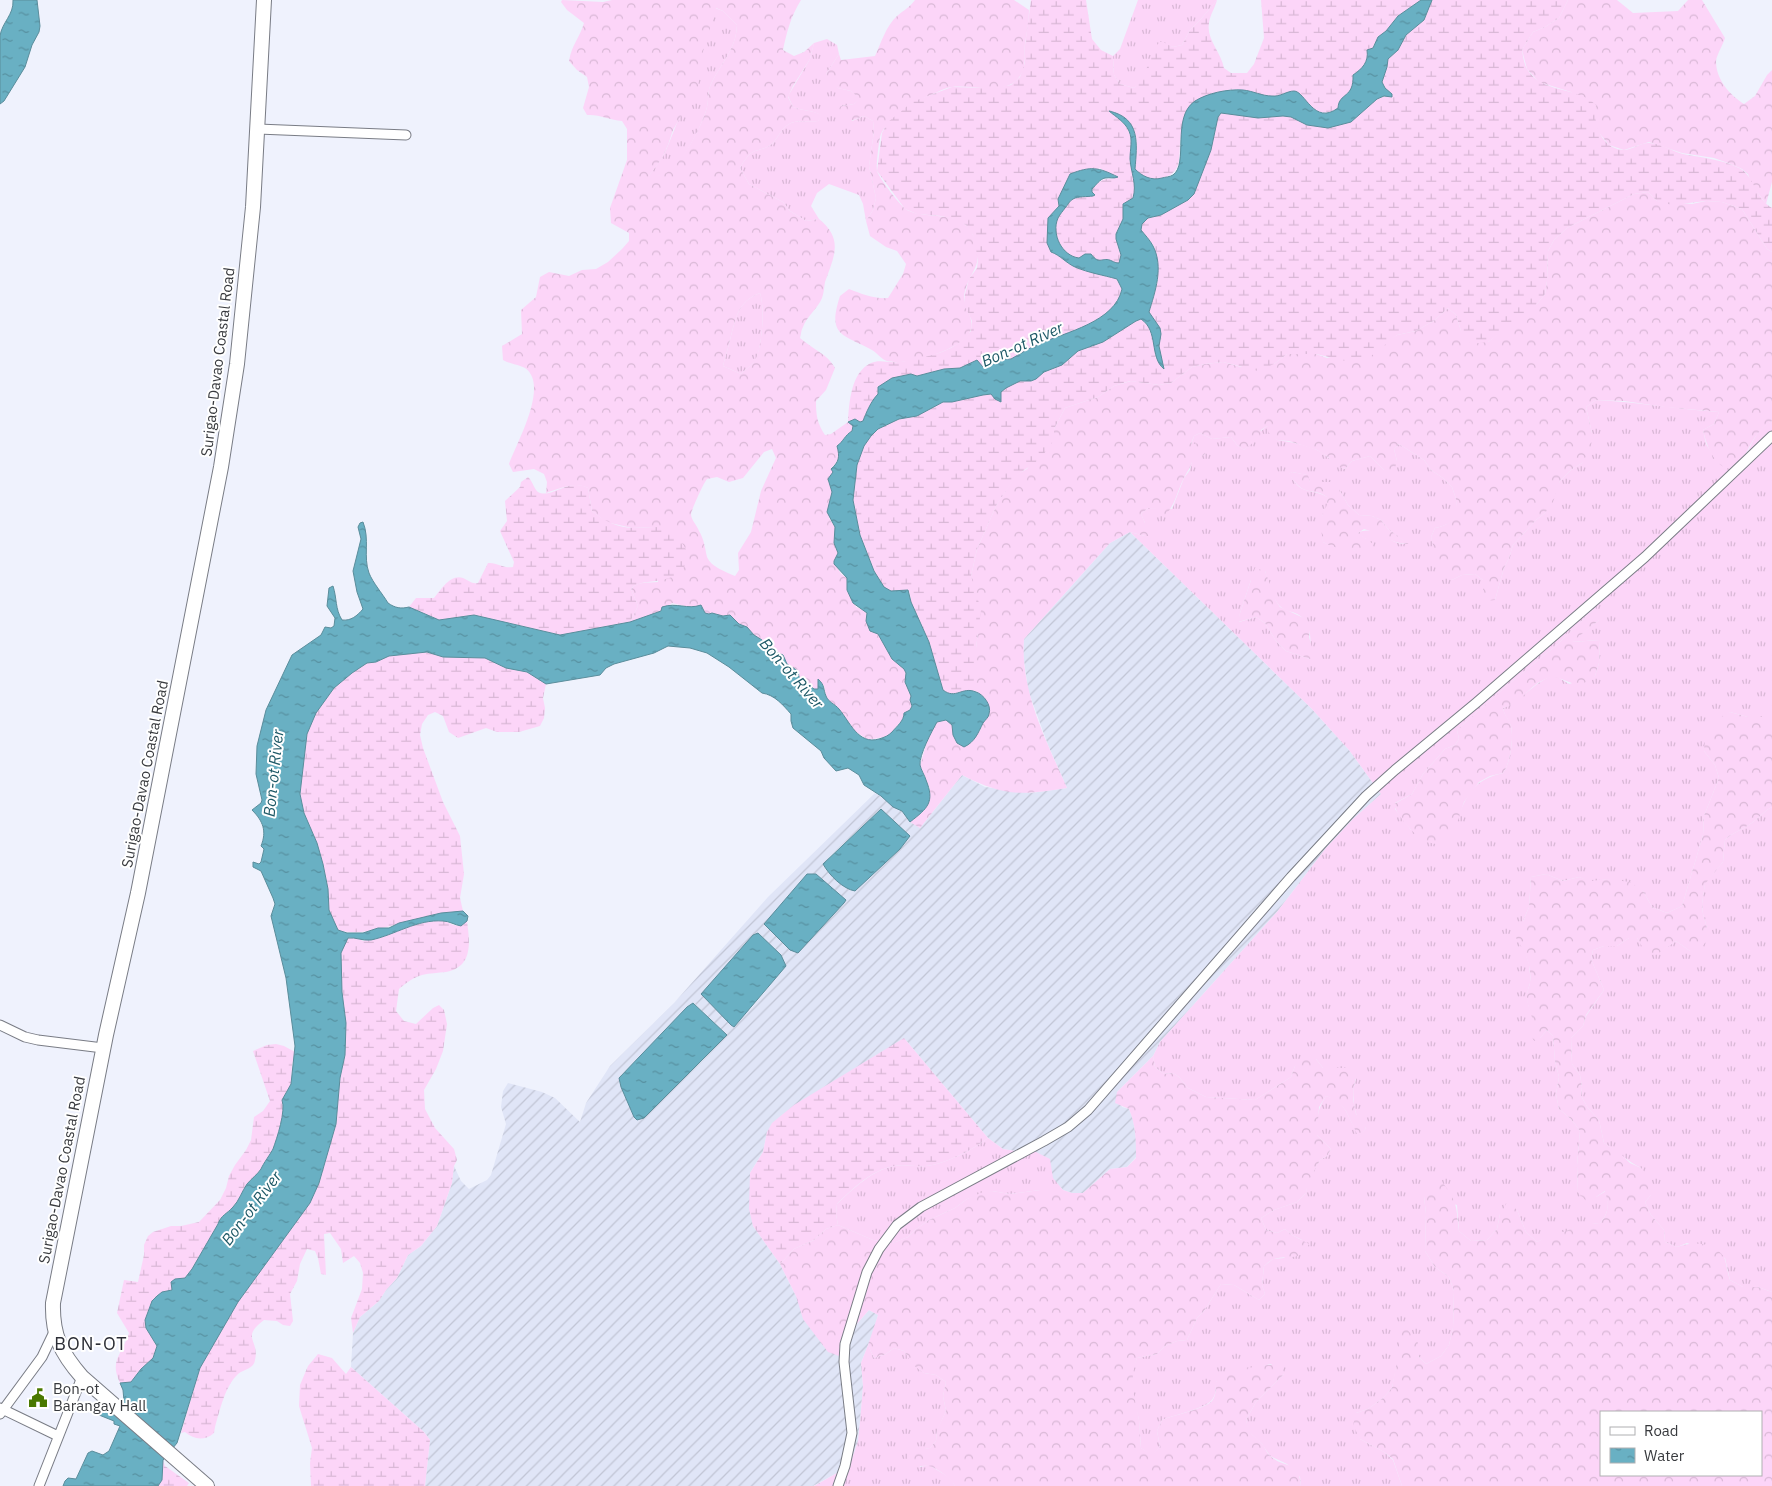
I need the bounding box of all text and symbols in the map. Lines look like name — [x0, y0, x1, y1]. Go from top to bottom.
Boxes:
street label: Surigao-Davao Coastal Road — [196, 266, 239, 458]
water label: Bon-ot River — [978, 317, 1067, 371]
water label: Bon-ot River — [756, 633, 829, 713]
street label: Surigao-Davao Coastal Road — [117, 679, 172, 869]
water label: Bon-ot River — [258, 727, 288, 818]
street label: Surigao-Davao Coastal Road — [34, 1075, 89, 1265]
water label: Bon-ot River — [217, 1166, 286, 1249]
district label: BON-OT — [54, 1332, 128, 1355]
place label: Bon-ot Barangay Hall — [53, 1379, 146, 1415]
public building icon: Bon-ot Barangay Hall — [27, 1387, 49, 1409]
legend — [1600, 1411, 1762, 1476]
text: Road — [1644, 1421, 1679, 1440]
text: Water — [1644, 1446, 1685, 1465]

